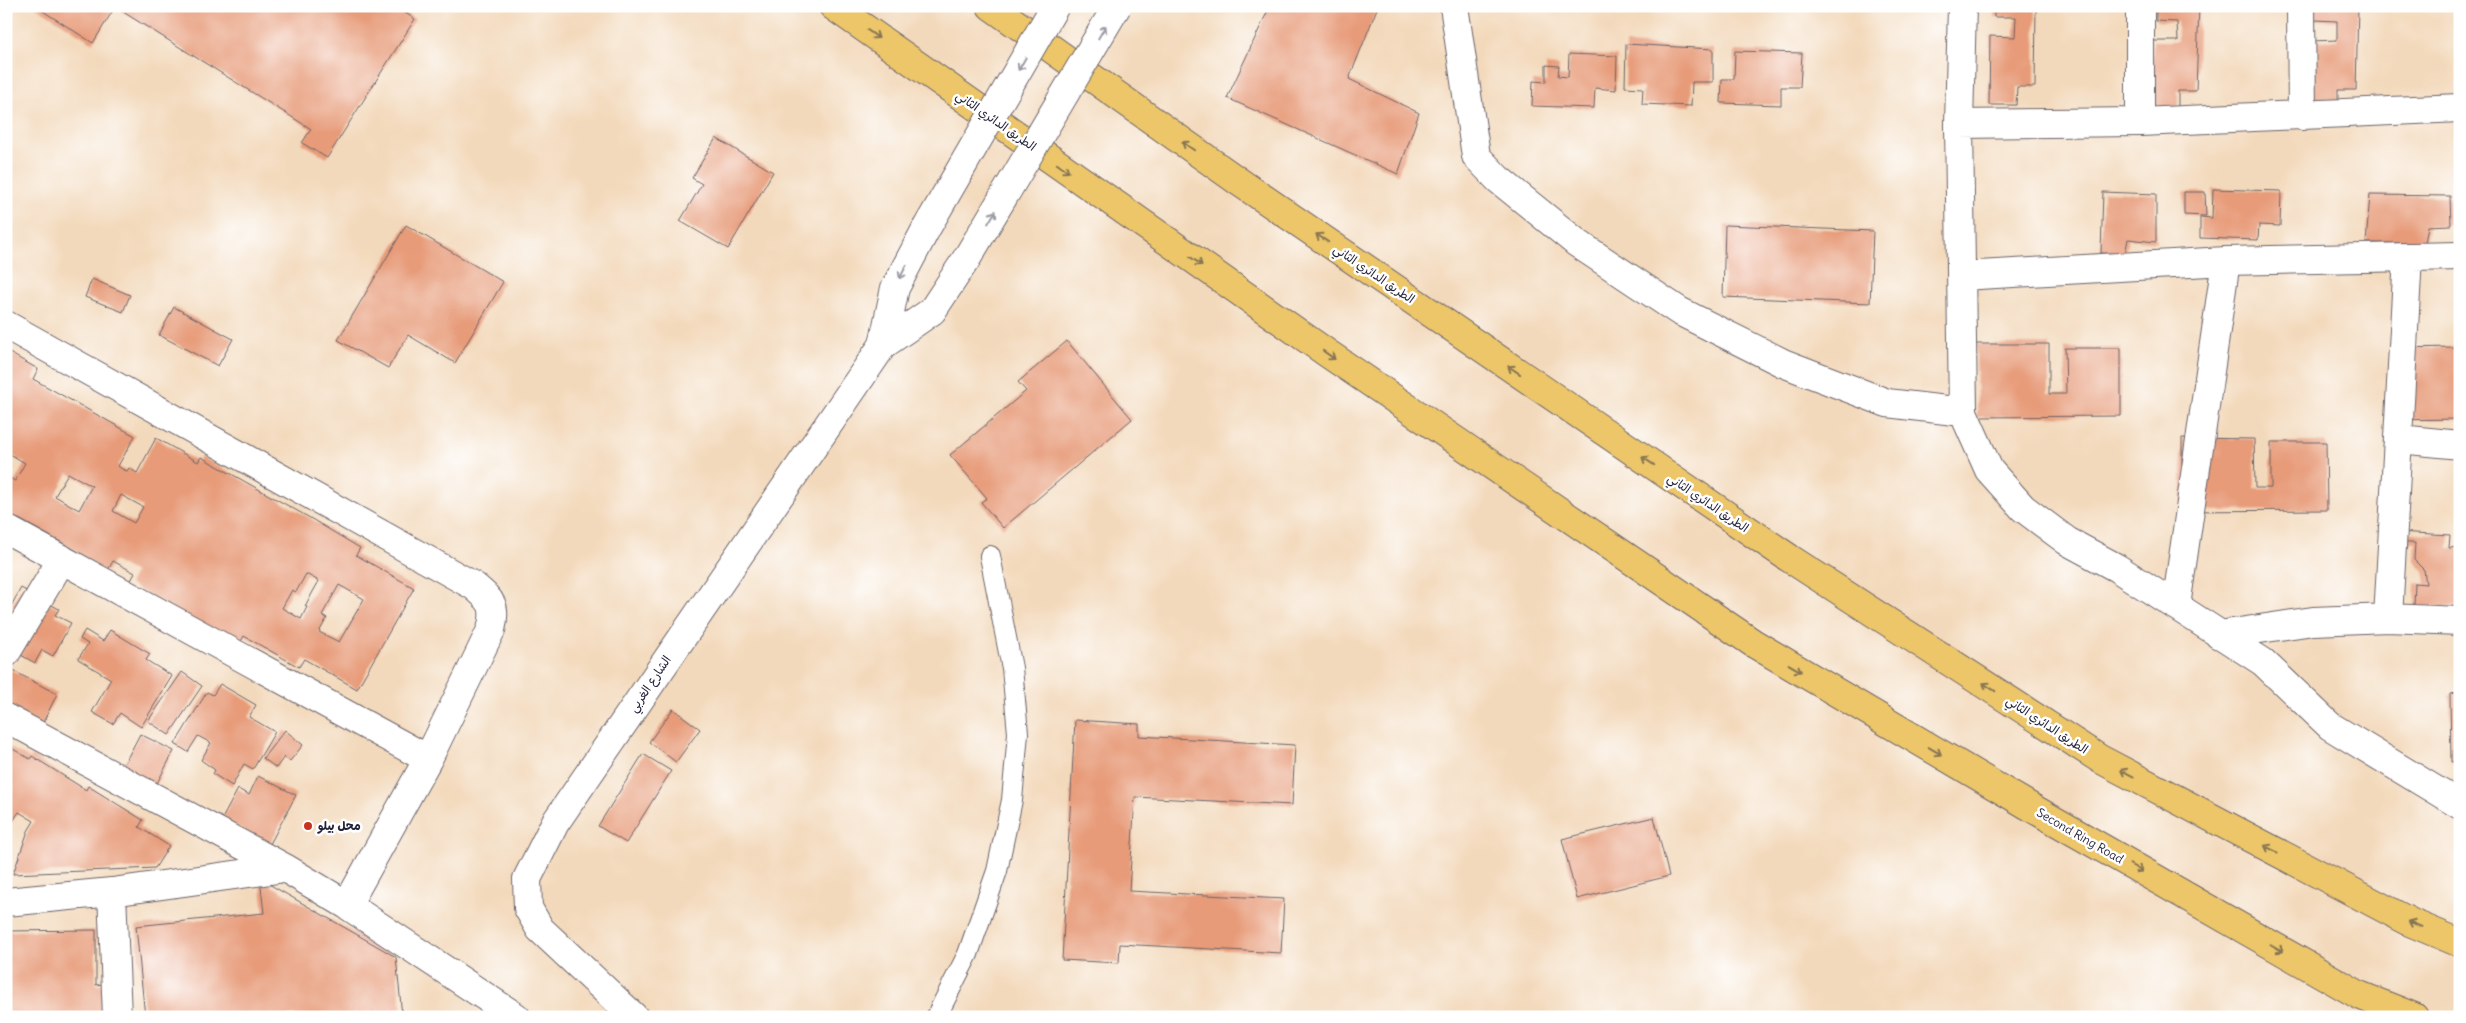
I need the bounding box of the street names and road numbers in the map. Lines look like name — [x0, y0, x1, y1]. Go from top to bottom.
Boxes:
street label: الطريق الدائري الثاني — [951, 87, 1039, 157]
street label: الطريق الدائري الثاني — [1329, 241, 1418, 310]
street label: الطريق الدائري الثاني — [1663, 470, 1752, 539]
street label: الشارع الغربي — [625, 653, 677, 717]
street label: الطريق الدائري الثاني — [2001, 693, 2091, 760]
street label: Second Ring Road — [2034, 805, 2126, 866]

